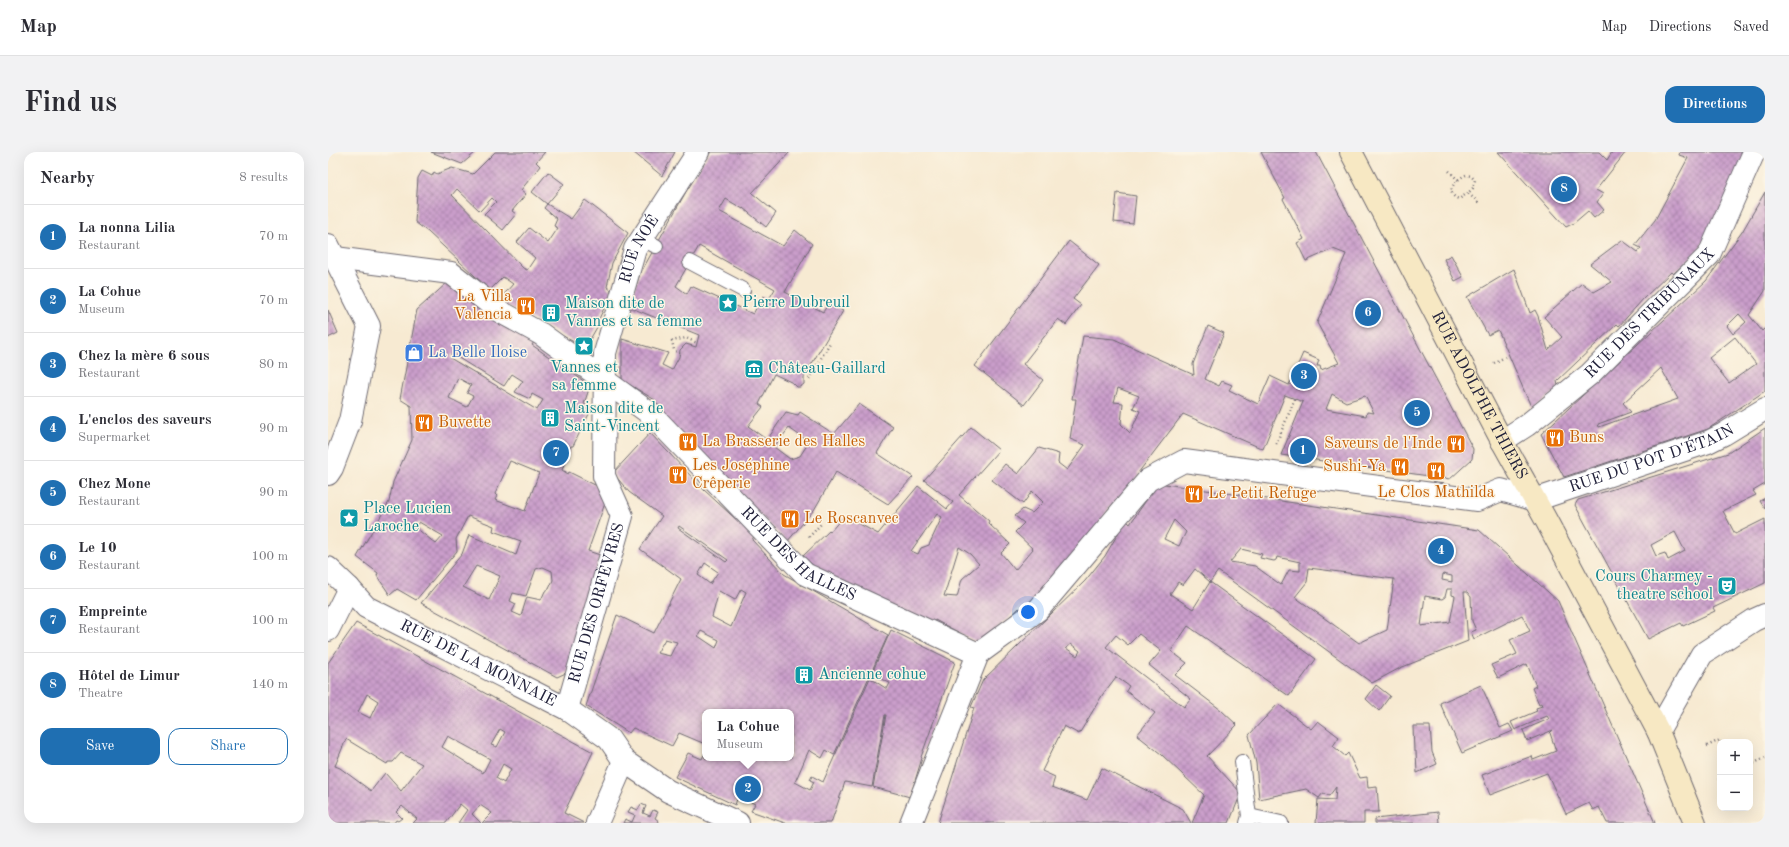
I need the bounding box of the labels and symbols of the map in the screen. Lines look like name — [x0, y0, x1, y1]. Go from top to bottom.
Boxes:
pin: 8 — [1551, 174, 1577, 204]
street label: RUE NOÉ — [617, 211, 662, 285]
street label: RUE DES TRIBUNAUX — [1582, 246, 1718, 382]
place label: La Villa Valencia — [454, 289, 512, 323]
place icon: Pierre Dubreuil — [717, 292, 739, 314]
restaurant icon: La Villa Valencia — [515, 295, 537, 317]
place label: Pierre Dubreuil — [742, 295, 850, 311]
place label: Maison dite de Vannes et sa femme — [565, 296, 702, 330]
pin: 6 — [1355, 298, 1381, 328]
building icon: Maison dite de Vannes et sa femme — [540, 302, 562, 324]
street label: RUE ADOLPHE THIERS — [1428, 309, 1530, 482]
place icon: Vannes et sa femme — [573, 335, 595, 357]
shop icon: La Belle Iloise — [403, 342, 425, 364]
place label: La Belle Iloise — [428, 345, 527, 361]
museum icon: Château-Gaillard — [743, 358, 765, 380]
place label: Vannes et sa femme — [550, 360, 618, 394]
place label: Château-Gaillard — [768, 361, 886, 377]
pin: 3 — [1291, 361, 1317, 391]
pin: 5 — [1404, 398, 1430, 428]
place label: Maison dite de Saint-Vincent — [564, 401, 663, 435]
building icon: Maison dite de Saint-Vincent — [539, 407, 561, 429]
restaurant icon: Buvette — [413, 412, 435, 434]
place label: Buvette — [438, 415, 491, 431]
street label: RUE DU POT D'ÉTAIN — [1567, 422, 1737, 496]
restaurant icon: Buns — [1544, 427, 1566, 449]
place label: Buns — [1569, 430, 1604, 446]
restaurant icon: La Brasserie des Halles — [677, 431, 699, 453]
restaurant icon: Saveurs de l'Inde — [1445, 433, 1467, 455]
place label: La Brasserie des Halles — [702, 434, 865, 450]
pin: 1 — [1290, 436, 1316, 466]
place label: Saveurs de l'Inde — [1324, 436, 1442, 452]
pin: 7 — [543, 438, 569, 468]
restaurant icon: Sushi-Ya — [1389, 456, 1411, 478]
place label: Les Joséphine Crêperie — [692, 458, 790, 492]
place label: Sushi-Ya — [1323, 459, 1386, 475]
restaurant icon: Le Clos Mathilda — [1425, 460, 1447, 482]
restaurant icon: Les Joséphine Crêperie — [667, 464, 689, 486]
restaurant icon: Le Petit Refuge — [1183, 483, 1205, 505]
place label: Le Clos Mathilda — [1377, 485, 1495, 501]
place label: Le Petit Refuge — [1208, 486, 1317, 502]
place label: Place Lucien Laroche — [363, 501, 452, 535]
street label: RUE DES HALLES — [737, 504, 858, 604]
place icon: Place Lucien Laroche — [338, 507, 360, 529]
restaurant icon: Le Roscanvec — [779, 508, 801, 530]
place label: Le Roscanvec — [804, 511, 898, 527]
street label: RUE DES ORFÈVRES — [567, 521, 628, 685]
pin: 4 — [1428, 536, 1454, 566]
place label: Cours Charmey - theatre school — [1595, 569, 1713, 603]
theatre icon: Cours Charmey - theatre school — [1716, 575, 1738, 597]
your location — [1018, 602, 1038, 622]
street label: RUE DE LA MONNAIE — [397, 618, 559, 710]
building icon: Ancienne cohue — [793, 664, 815, 686]
place label: Ancienne cohue — [818, 667, 926, 683]
pin: 2 — [735, 774, 761, 804]

